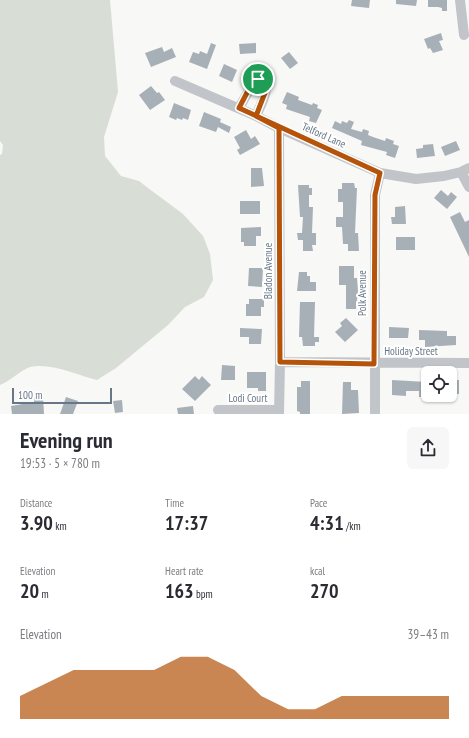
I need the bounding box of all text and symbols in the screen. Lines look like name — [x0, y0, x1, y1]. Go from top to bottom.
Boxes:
pin — [241, 62, 275, 96]
icon: arrive — [247, 68, 269, 90]
street label: Telford Lane — [300, 119, 349, 151]
street label: Bladon Avenue — [261, 242, 275, 299]
street label: Polk Avenue — [355, 270, 369, 316]
street label: Holiday Street — [384, 344, 438, 358]
map controls — [421, 366, 457, 402]
button: locate — [421, 366, 457, 402]
scale bar — [12, 386, 112, 405]
text: 100 m — [18, 388, 42, 402]
street label: Lodi Court — [229, 391, 267, 405]
text: Evening run — [20, 426, 113, 454]
button: share — [407, 427, 449, 469]
text: 19:53 · 5 × 780 m — [20, 455, 100, 472]
text: Distance — [20, 496, 52, 510]
text: Time — [165, 496, 184, 510]
text: Pace — [310, 496, 327, 510]
text: 3.90 — [20, 510, 53, 536]
text: 17:37 — [165, 510, 208, 536]
text: 4:31 — [310, 510, 344, 536]
text: km — [53, 519, 67, 533]
text: /km — [344, 519, 361, 533]
text: Elevation — [20, 564, 55, 578]
text: Heart rate — [165, 564, 203, 578]
text: kcal — [310, 564, 325, 578]
text: 20 — [20, 578, 39, 604]
text: 163 — [165, 578, 194, 604]
text: 270 — [310, 578, 339, 604]
text: m — [39, 587, 49, 601]
text: bpm — [194, 587, 213, 601]
text: Elevation — [20, 626, 62, 643]
text: 39–43 m — [407, 626, 449, 643]

